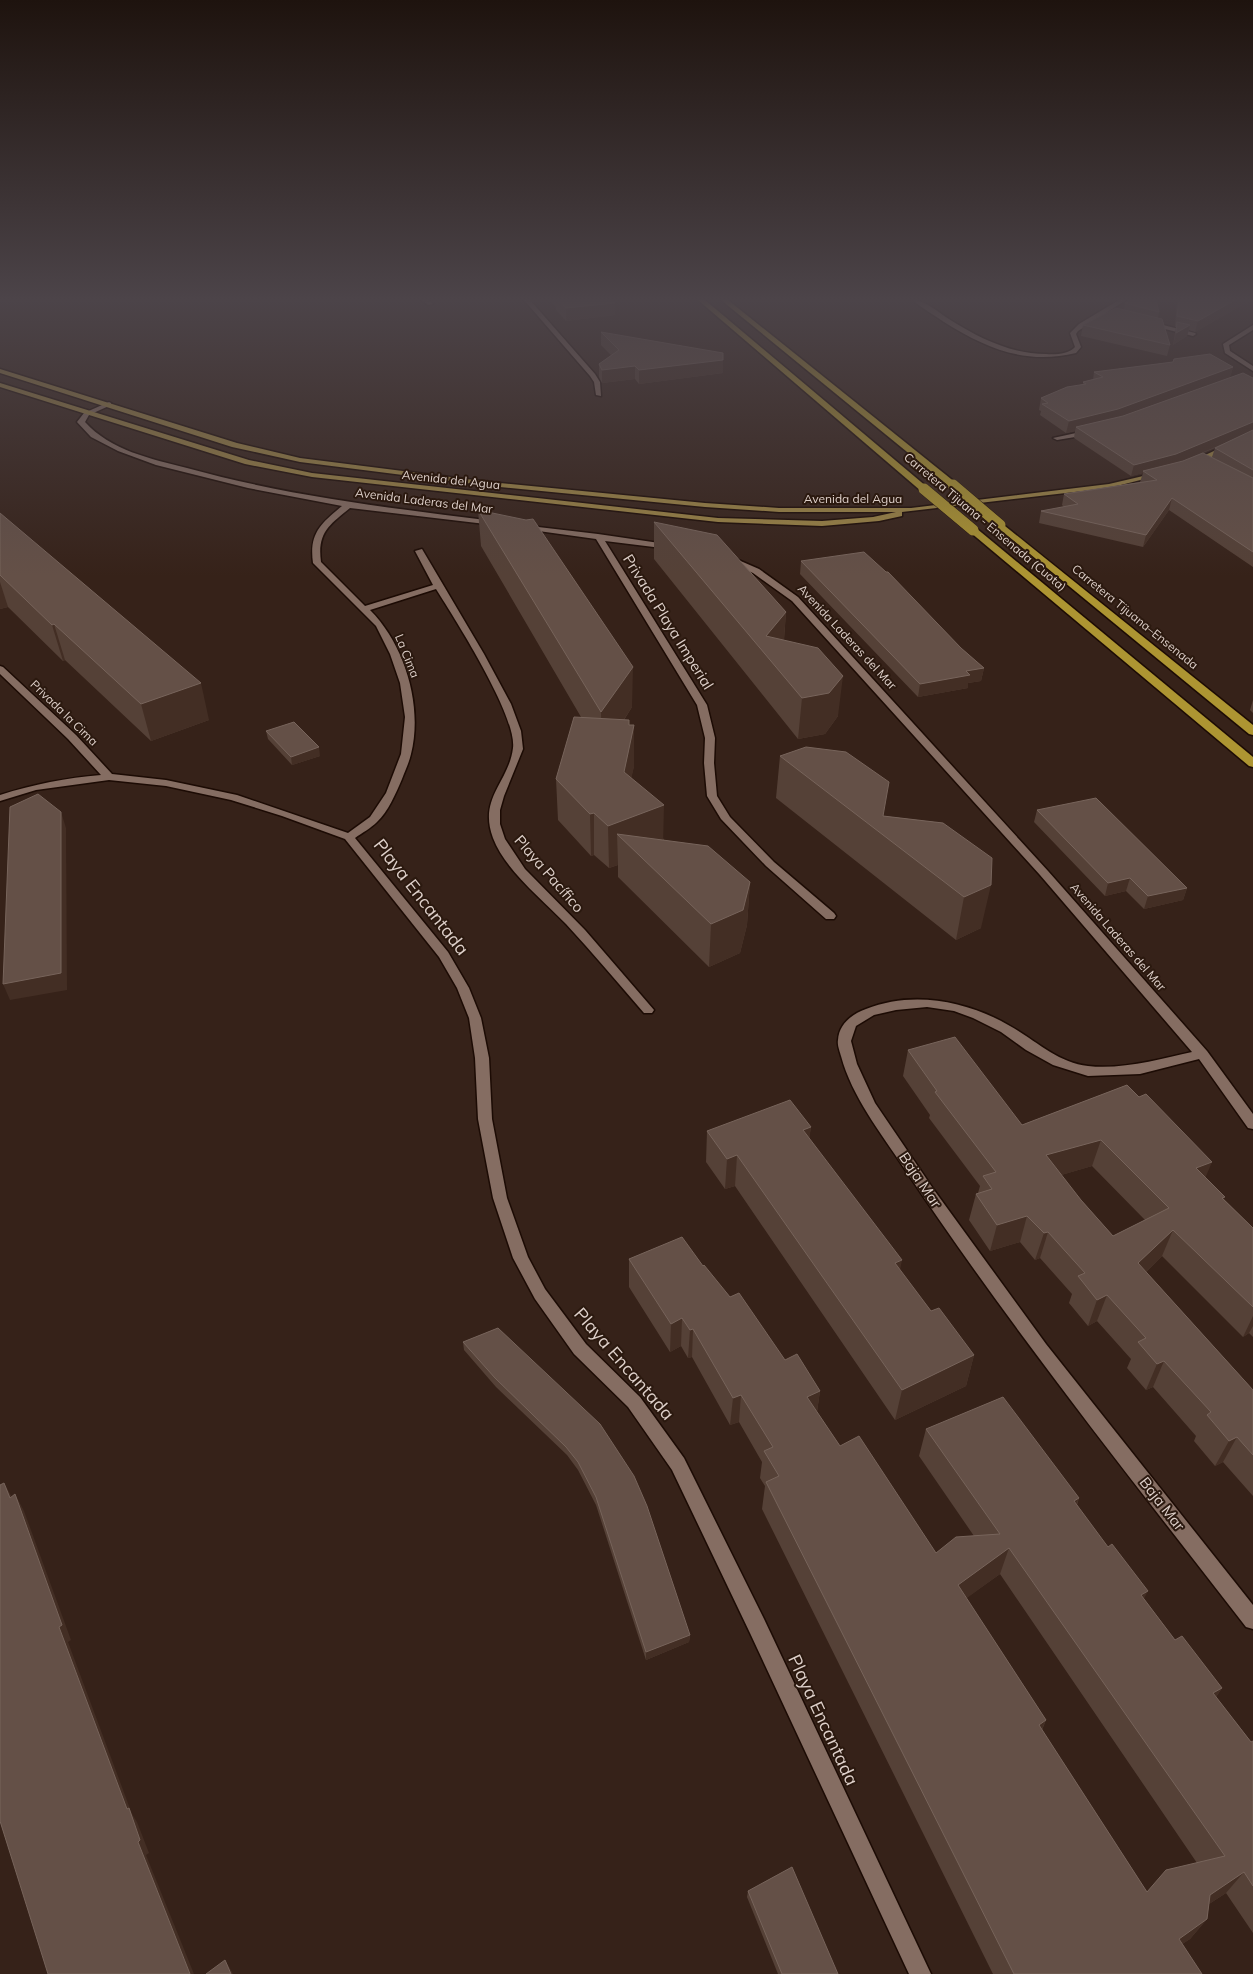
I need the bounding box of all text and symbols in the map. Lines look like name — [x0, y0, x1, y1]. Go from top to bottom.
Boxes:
street label: Carretera Tijuana - Ensenada (Cuota) — [901, 449, 1070, 594]
street label: Avenida del Agua — [401, 467, 501, 492]
street label: Avenida Laderas del Mar — [354, 485, 494, 516]
street label: Avenida del Agua — [804, 491, 902, 506]
street label: Privada Playa Imperial — [619, 550, 718, 693]
street label: Carretera Tijuana–Ensenada — [1069, 561, 1202, 672]
street label: Avenida Laderas del Mar — [795, 581, 900, 693]
street label: La Cima — [392, 632, 423, 680]
street label: Privada la Cima — [28, 677, 101, 749]
street label: Playa Pacífico — [510, 831, 588, 916]
street label: Playa Encantada — [369, 834, 474, 960]
street label: Avenida Laderas del Mar — [1067, 880, 1170, 994]
street label: Baja Mar — [895, 1148, 946, 1212]
street label: Playa Encantada — [569, 1303, 680, 1425]
street label: Baja Mar — [1136, 1473, 1190, 1535]
street label: Playa Encantada — [783, 1651, 864, 1789]

